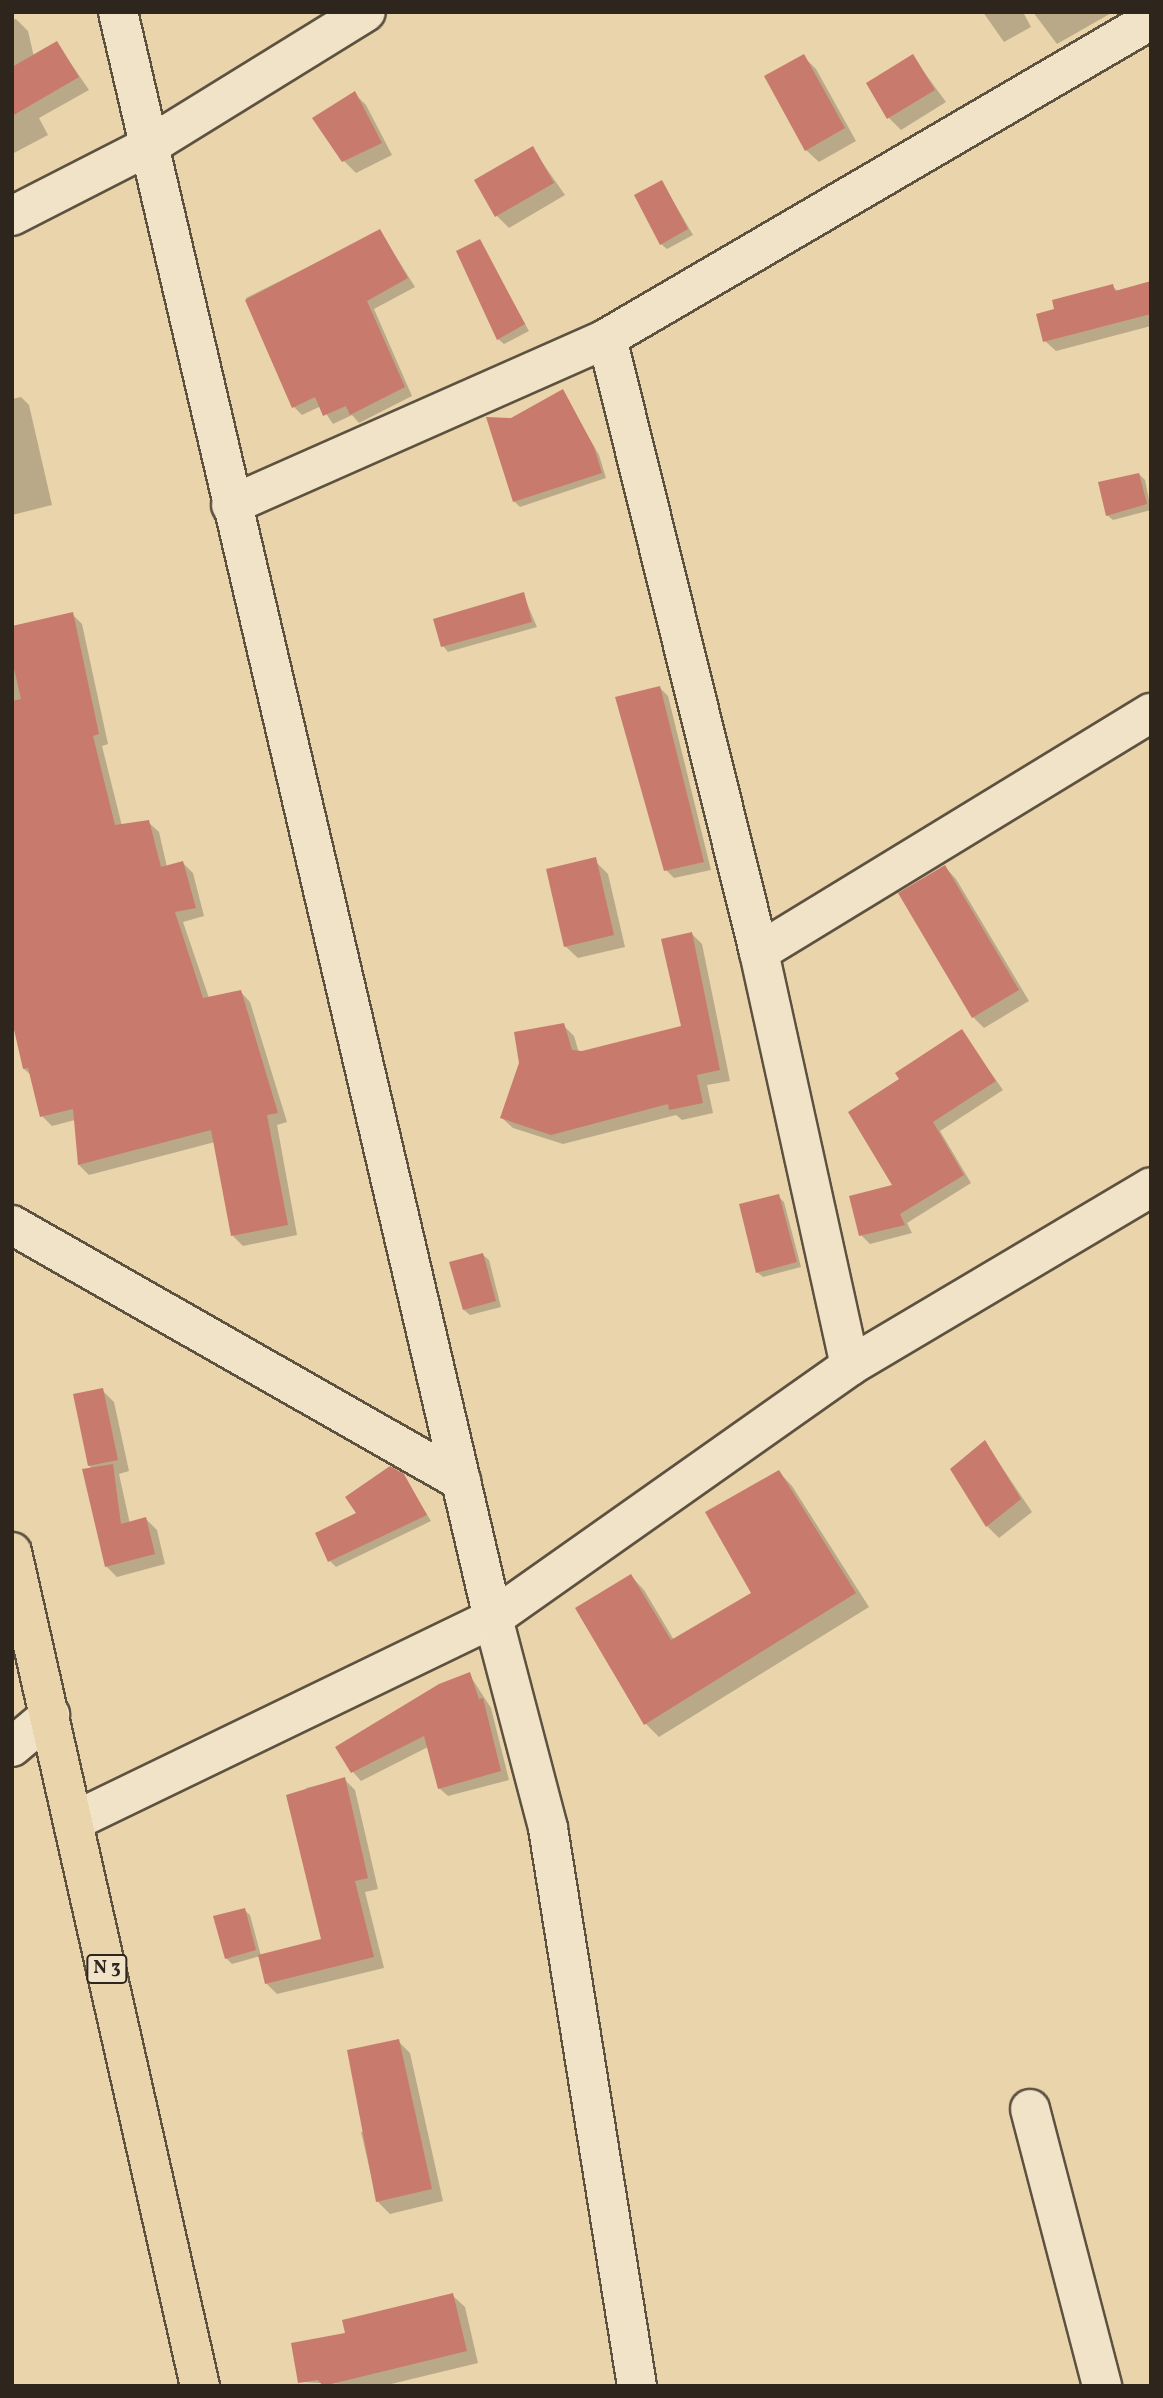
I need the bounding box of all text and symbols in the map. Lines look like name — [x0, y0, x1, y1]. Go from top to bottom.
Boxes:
road number: N 3 — [86, 1954, 128, 1984]

